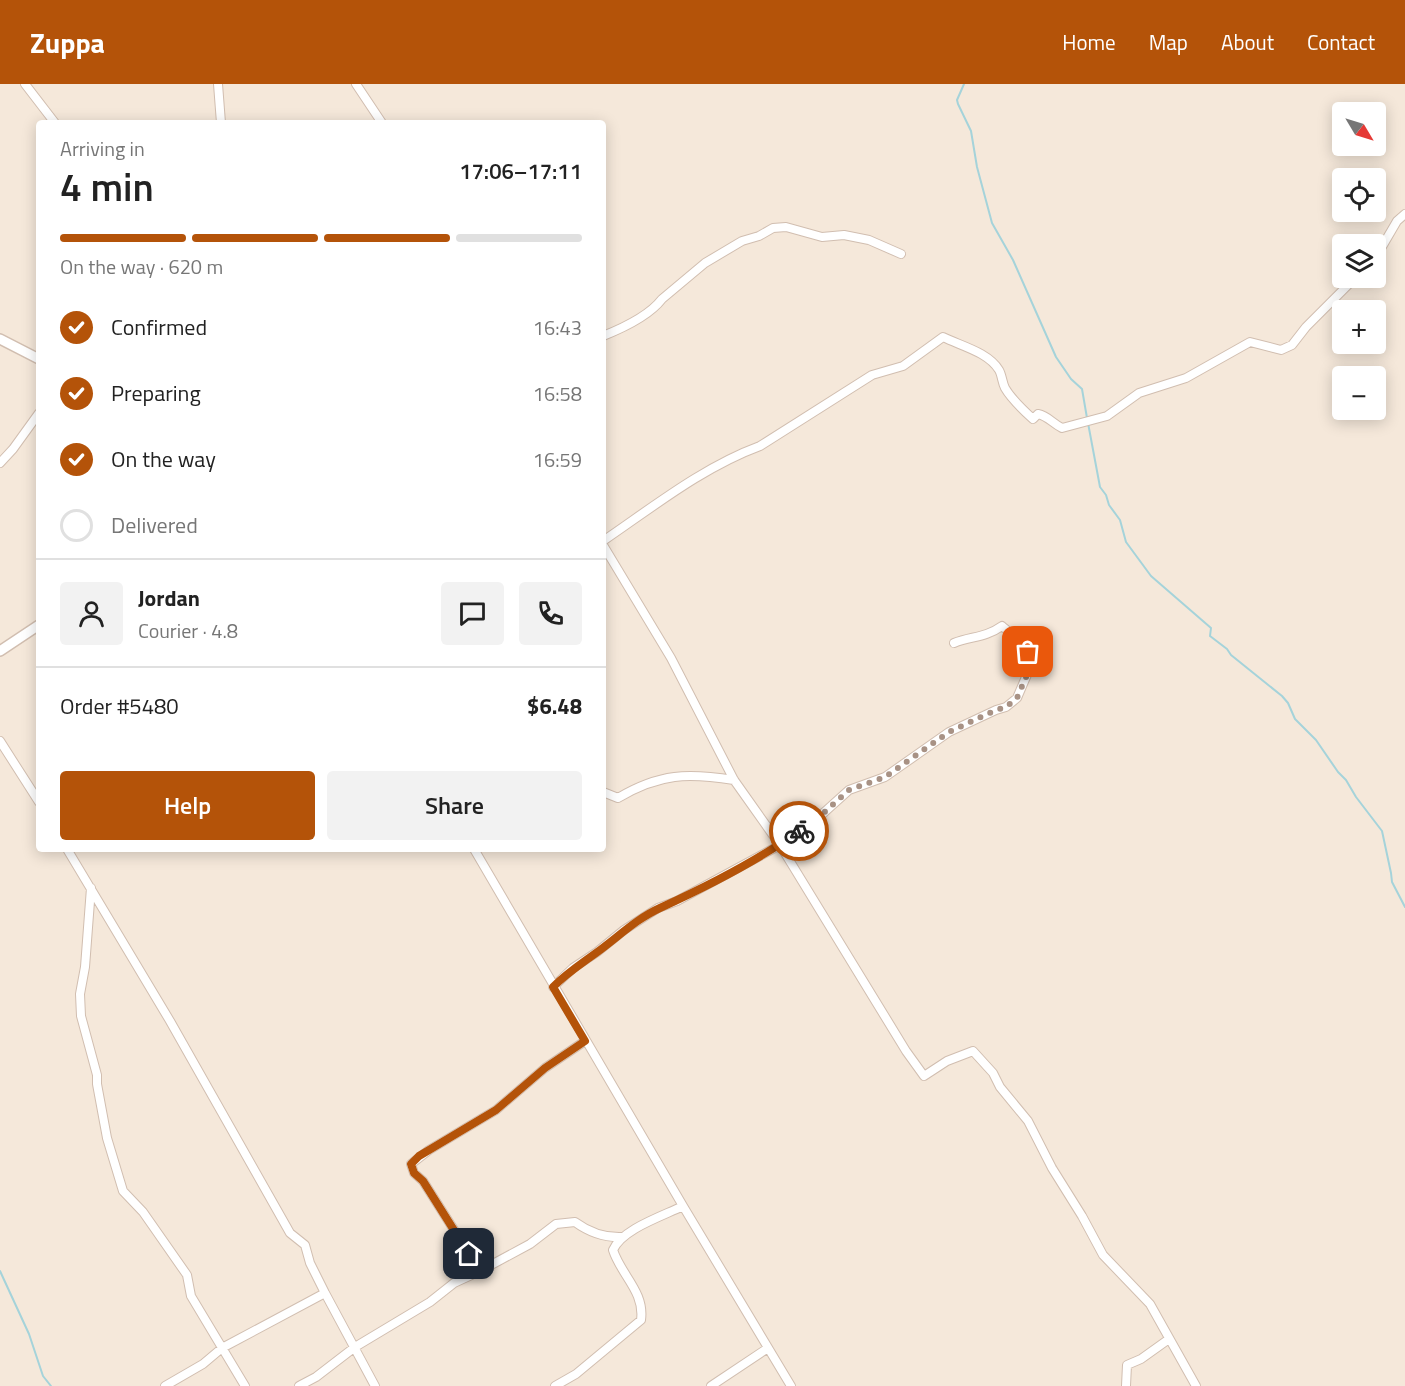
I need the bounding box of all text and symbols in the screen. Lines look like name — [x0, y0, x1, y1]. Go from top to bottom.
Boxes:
text: Zuppa — [30, 21, 105, 64]
text: Home — [1062, 26, 1116, 58]
text: Map — [1149, 26, 1188, 58]
text: About — [1221, 26, 1274, 58]
text: Contact — [1307, 26, 1375, 58]
north arrow — [1332, 102, 1386, 156]
map controls — [1332, 102, 1386, 420]
text: Arriving in — [60, 133, 145, 164]
text: 17:06–17:11 — [459, 154, 582, 188]
text: 4 min — [60, 157, 154, 216]
button: locate — [1332, 168, 1386, 222]
button: layers — [1332, 234, 1386, 288]
text: On the way · 620 m — [60, 251, 223, 282]
button: + — [1332, 300, 1386, 354]
text: Confirmed — [111, 310, 207, 344]
icon: check — [60, 311, 93, 344]
text: 16:43 — [533, 312, 582, 343]
button: − — [1332, 366, 1386, 420]
text: Preparing — [111, 376, 201, 410]
icon: check — [60, 377, 93, 410]
text: 16:58 — [533, 378, 582, 409]
text: On the way — [111, 442, 216, 476]
icon: check — [60, 443, 93, 476]
text: 16:59 — [533, 444, 582, 475]
text: Delivered — [111, 508, 198, 542]
text: Jordan — [138, 581, 200, 615]
button: person — [60, 582, 123, 645]
button: chat — [441, 582, 504, 645]
button: phone — [519, 582, 582, 645]
text: Courier · 4.8 — [138, 615, 238, 646]
pin — [1002, 626, 1053, 677]
icon: bag — [1011, 635, 1044, 668]
text: Order #5480 — [60, 689, 179, 723]
text: $6.48 — [527, 689, 582, 723]
button: Help — [60, 771, 315, 840]
button: Share — [327, 771, 582, 840]
courier — [769, 801, 829, 861]
icon: bike — [783, 815, 816, 848]
pin — [443, 1228, 494, 1279]
icon: home — [452, 1237, 485, 1270]

